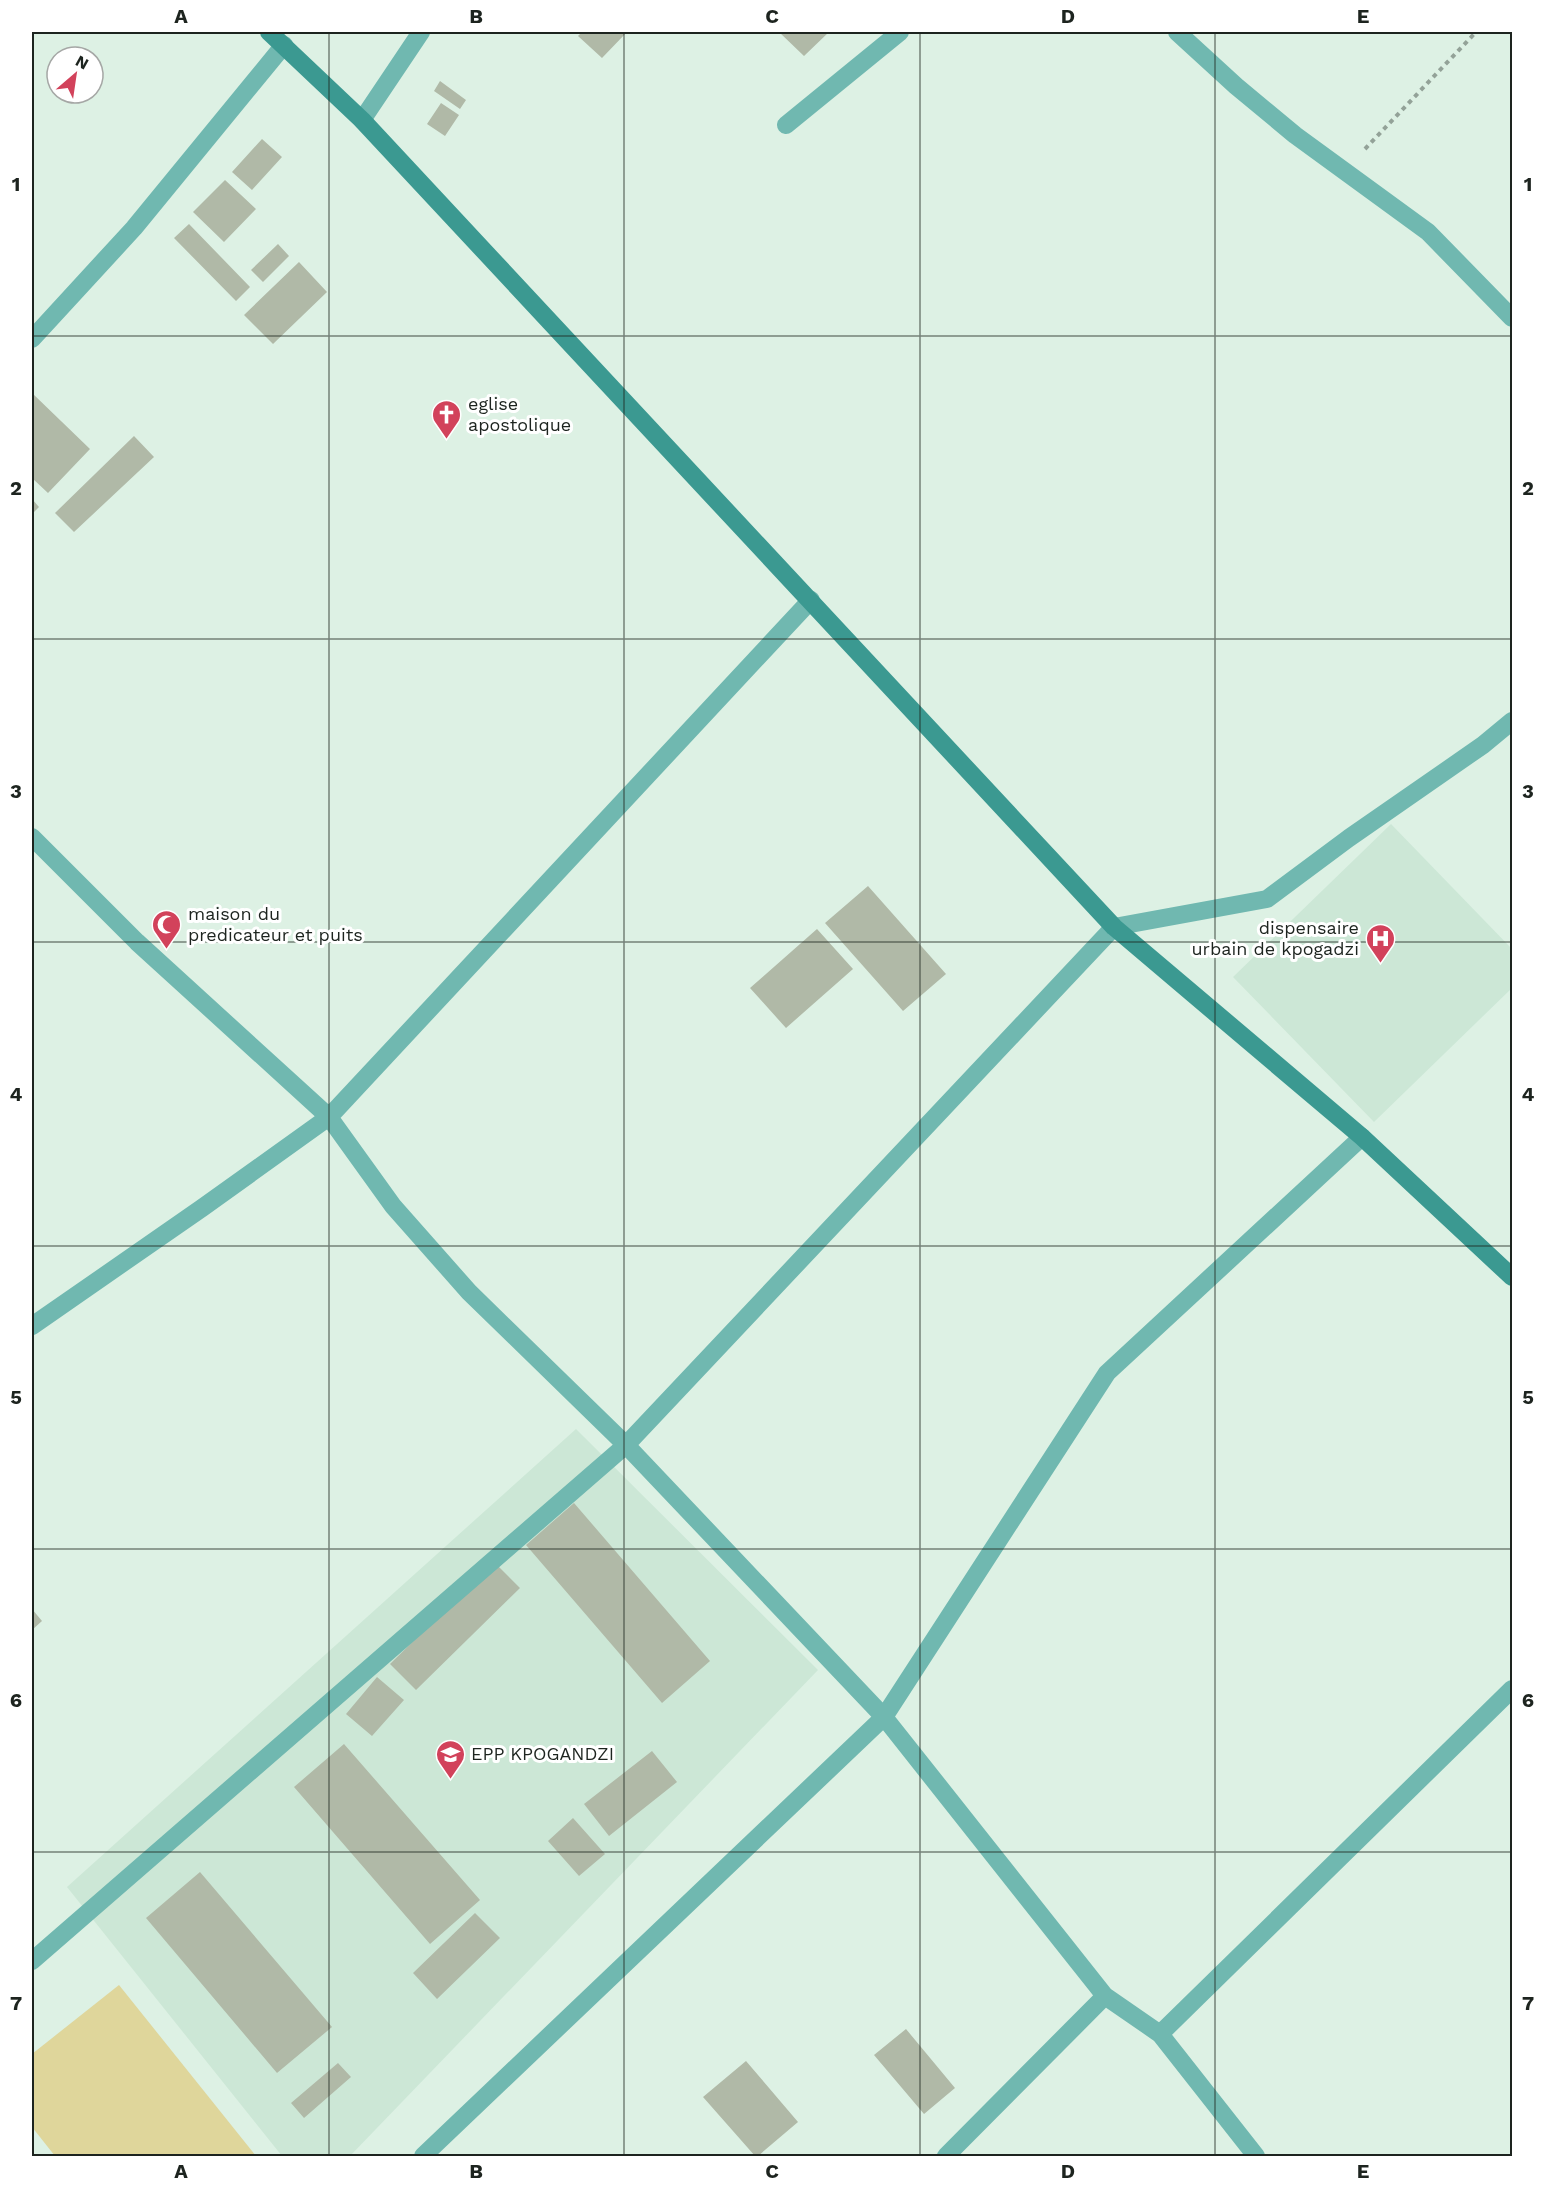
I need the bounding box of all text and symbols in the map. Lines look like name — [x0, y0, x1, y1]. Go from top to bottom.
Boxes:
text: A — [174, 4, 188, 28]
text: B — [469, 4, 483, 28]
text: C — [765, 4, 779, 28]
text: D — [1061, 4, 1075, 28]
text: E — [1357, 4, 1369, 28]
north arrow — [45, 45, 105, 105]
text: N — [72, 51, 92, 74]
text: 1 — [12, 172, 20, 196]
text: 1 — [1524, 172, 1532, 196]
place label: eglise apostolique — [468, 393, 571, 435]
church icon: eglise apostolique — [431, 398, 463, 440]
text: 2 — [10, 476, 22, 500]
text: 2 — [1522, 476, 1534, 500]
text: 3 — [10, 779, 22, 803]
text: 3 — [1522, 779, 1534, 803]
place label: maison du predicateur et puits — [188, 903, 363, 945]
mosque icon: maison du predicateur et puits — [151, 908, 183, 950]
place label: dispensaire urbain de kpogadzi — [1191, 917, 1359, 959]
hospital icon: dispensaire urbain de kpogadzi — [1364, 922, 1396, 964]
text: 4 — [10, 1082, 23, 1106]
text: 4 — [1522, 1082, 1535, 1106]
text: 5 — [10, 1385, 22, 1409]
text: 5 — [1522, 1385, 1534, 1409]
text: 6 — [10, 1688, 22, 1712]
text: 6 — [1522, 1688, 1534, 1712]
school or university icon: EPP KPOGANDZI — [434, 1738, 466, 1780]
place label: EPP KPOGANDZI — [471, 1743, 614, 1764]
text: 7 — [10, 1991, 22, 2015]
text: 7 — [1522, 1991, 1534, 2015]
text: A — [174, 2159, 188, 2183]
text: B — [469, 2159, 483, 2183]
text: C — [765, 2159, 779, 2183]
text: D — [1061, 2159, 1075, 2183]
text: E — [1357, 2159, 1369, 2183]

